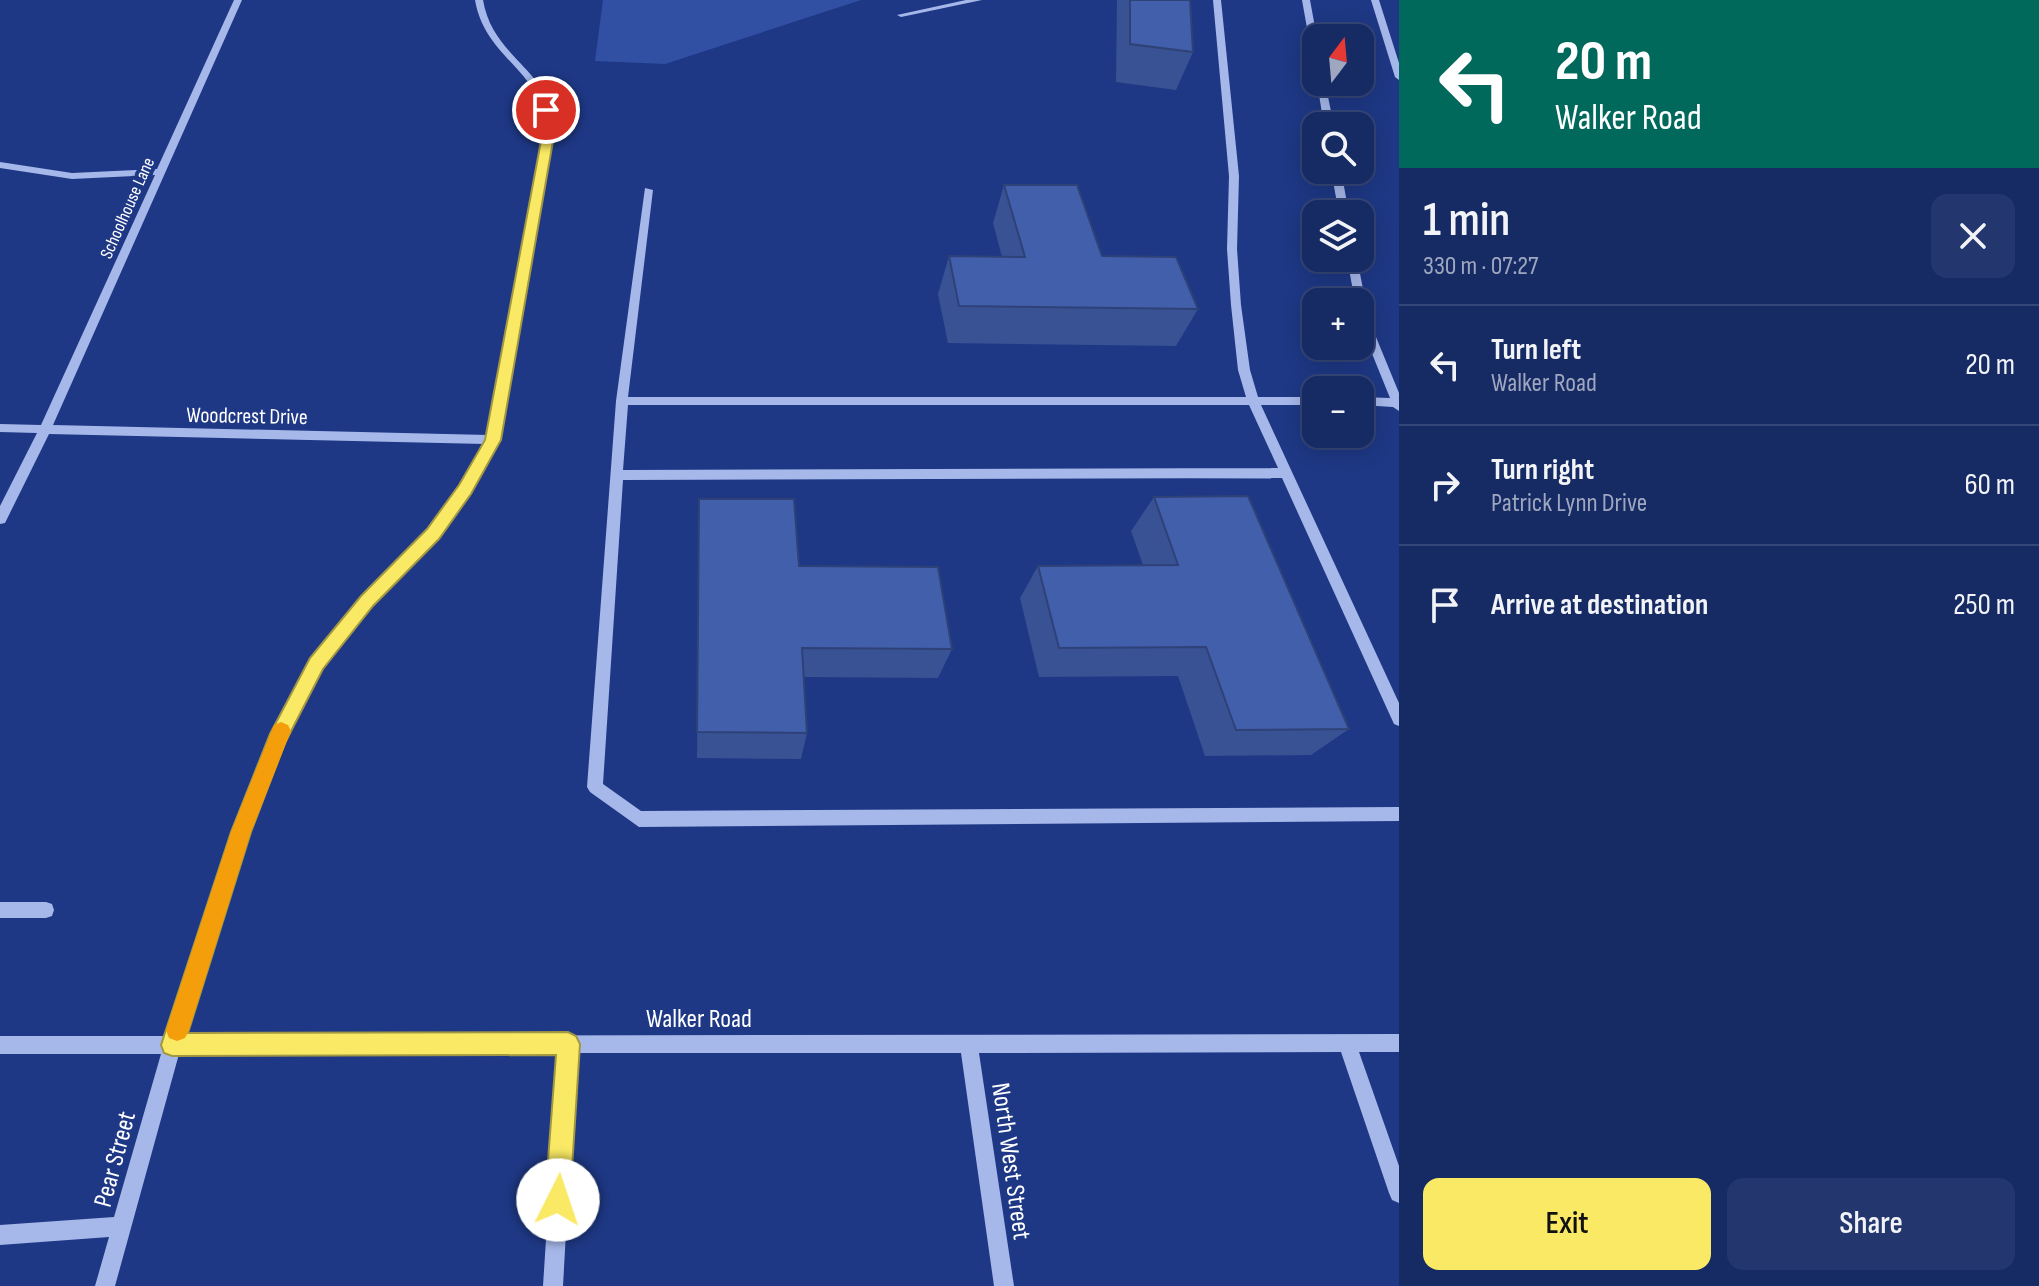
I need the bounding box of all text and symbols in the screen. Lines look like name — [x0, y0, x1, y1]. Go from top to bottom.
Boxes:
north arrow — [1302, 24, 1374, 96]
map controls — [1302, 24, 1374, 448]
text: 20 m — [1555, 29, 1652, 96]
icon: left — [1423, 32, 1527, 136]
pin — [512, 76, 580, 144]
icon: arrive — [524, 88, 568, 132]
text: Walker Road — [1555, 97, 1702, 140]
button: search — [1302, 112, 1374, 184]
street label: Schoolhouse Lane — [96, 154, 159, 262]
text: 1 min — [1423, 192, 1510, 249]
button: close — [1931, 194, 2015, 278]
button: layers — [1302, 200, 1374, 272]
text: 330 m · 07:27 — [1423, 251, 1539, 282]
button: + — [1302, 288, 1374, 360]
text: Turn left — [1491, 332, 1581, 368]
icon: left — [1423, 343, 1467, 387]
text: 20 m — [1965, 347, 2015, 383]
text: Walker Road — [1491, 368, 1597, 399]
button: − — [1302, 376, 1374, 448]
street label: Woodcrest Drive — [186, 402, 308, 431]
text: Turn right — [1491, 452, 1594, 488]
icon: right — [1423, 463, 1467, 507]
text: 60 m — [1964, 467, 2015, 503]
text: Patrick Lynn Drive — [1491, 488, 1647, 519]
icon: arrive — [1423, 583, 1467, 627]
text: Arrive at destination — [1491, 587, 1708, 623]
text: 250 m — [1953, 587, 2015, 623]
street label: Walker Road — [646, 1004, 752, 1035]
street label: North West Street — [984, 1081, 1037, 1242]
street label: Pear Street — [88, 1108, 143, 1211]
position arrow — [516, 1158, 600, 1242]
button: Exit — [1423, 1178, 1711, 1270]
button: Share — [1727, 1178, 2015, 1270]

